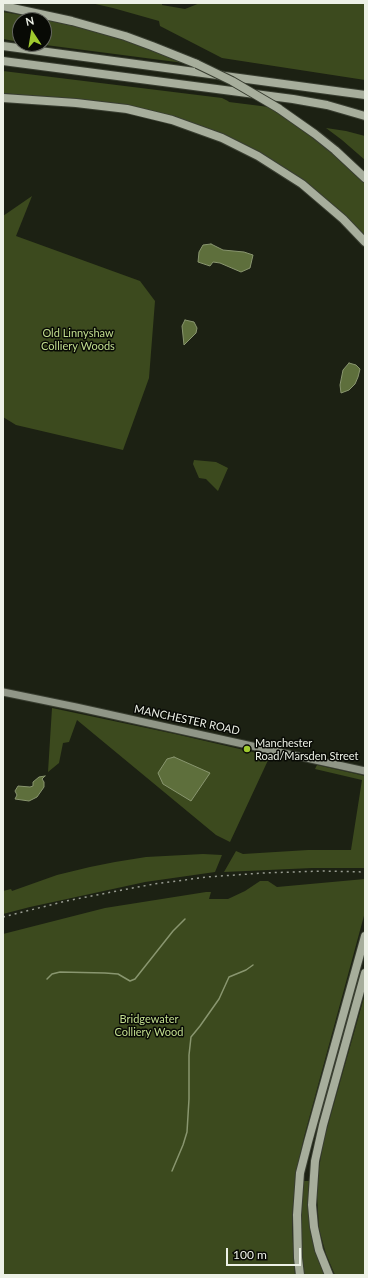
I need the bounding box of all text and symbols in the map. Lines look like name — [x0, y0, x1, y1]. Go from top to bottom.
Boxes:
north arrow — [12, 12, 52, 52]
text: N — [24, 14, 35, 28]
park label: Old Linnyshaw Colliery Woods — [41, 326, 115, 352]
street label: MANCHESTER ROAD — [133, 702, 241, 738]
place label: Manchester Road/Marsden Street — [255, 736, 359, 762]
marker: Manchester Road/Marsden Street — [242, 744, 252, 754]
park label: Bridgewater Colliery Wood — [114, 1012, 184, 1038]
scale bar — [228, 1240, 303, 1266]
text: 100 m — [233, 1247, 267, 1262]

